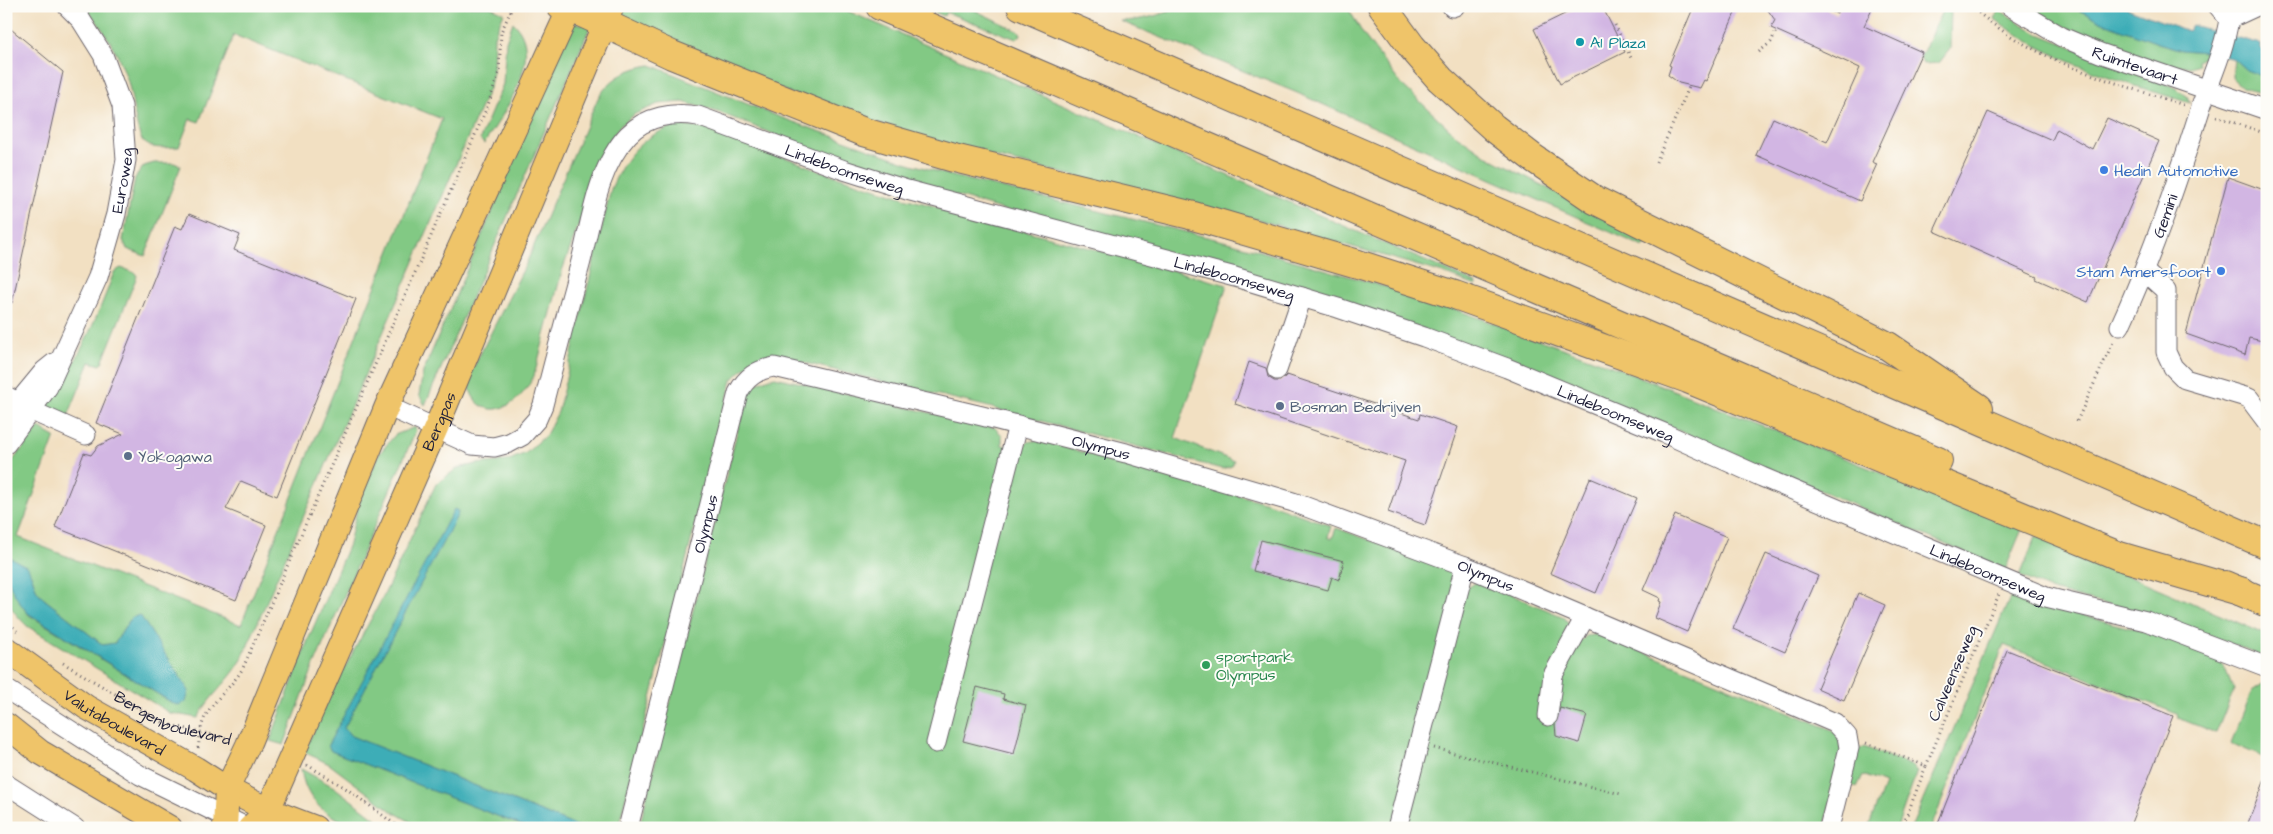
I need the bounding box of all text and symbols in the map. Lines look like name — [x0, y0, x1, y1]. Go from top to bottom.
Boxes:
place label: A1 Plaza — [1590, 32, 1646, 54]
marker: A1 Plaza — [1574, 36, 1586, 48]
street label: Ruimtevaart — [2088, 41, 2181, 91]
street label: Lindeboomseweg — [782, 139, 906, 201]
street label: Euroweg — [106, 148, 139, 215]
place label: Hedin Automotive — [2114, 160, 2239, 182]
marker: Hedin Automotive — [2098, 164, 2110, 176]
street label: Gemini — [2147, 191, 2184, 241]
street label: Lindeboomseweg — [1172, 251, 1297, 307]
place label: Stam Amersfoort — [2076, 261, 2212, 283]
marker: Stam Amersfoort — [2215, 265, 2227, 277]
street label: Lindeboomseweg — [1554, 380, 1677, 449]
street label: Bergpas — [417, 389, 462, 455]
place label: Bosman Bedrijven — [1290, 396, 1421, 418]
marker: Bosman Bedrijven — [1274, 400, 1286, 412]
street label: Olympus — [1070, 430, 1133, 466]
place label: Yokogawa — [138, 446, 212, 469]
marker: Yokogawa — [122, 450, 134, 462]
street label: Olympus — [688, 492, 724, 555]
street label: Lindeboomseweg — [1926, 539, 2049, 609]
street label: Olympus — [1455, 554, 1518, 598]
street label: Calveenseweg — [1923, 622, 1984, 725]
place label: sportpark Olympus — [1216, 646, 1293, 687]
marker: sportpark Olympus — [1200, 659, 1212, 671]
street label: Valutaboulevard — [59, 684, 169, 761]
street label: Bergenboulevard — [110, 686, 233, 751]

